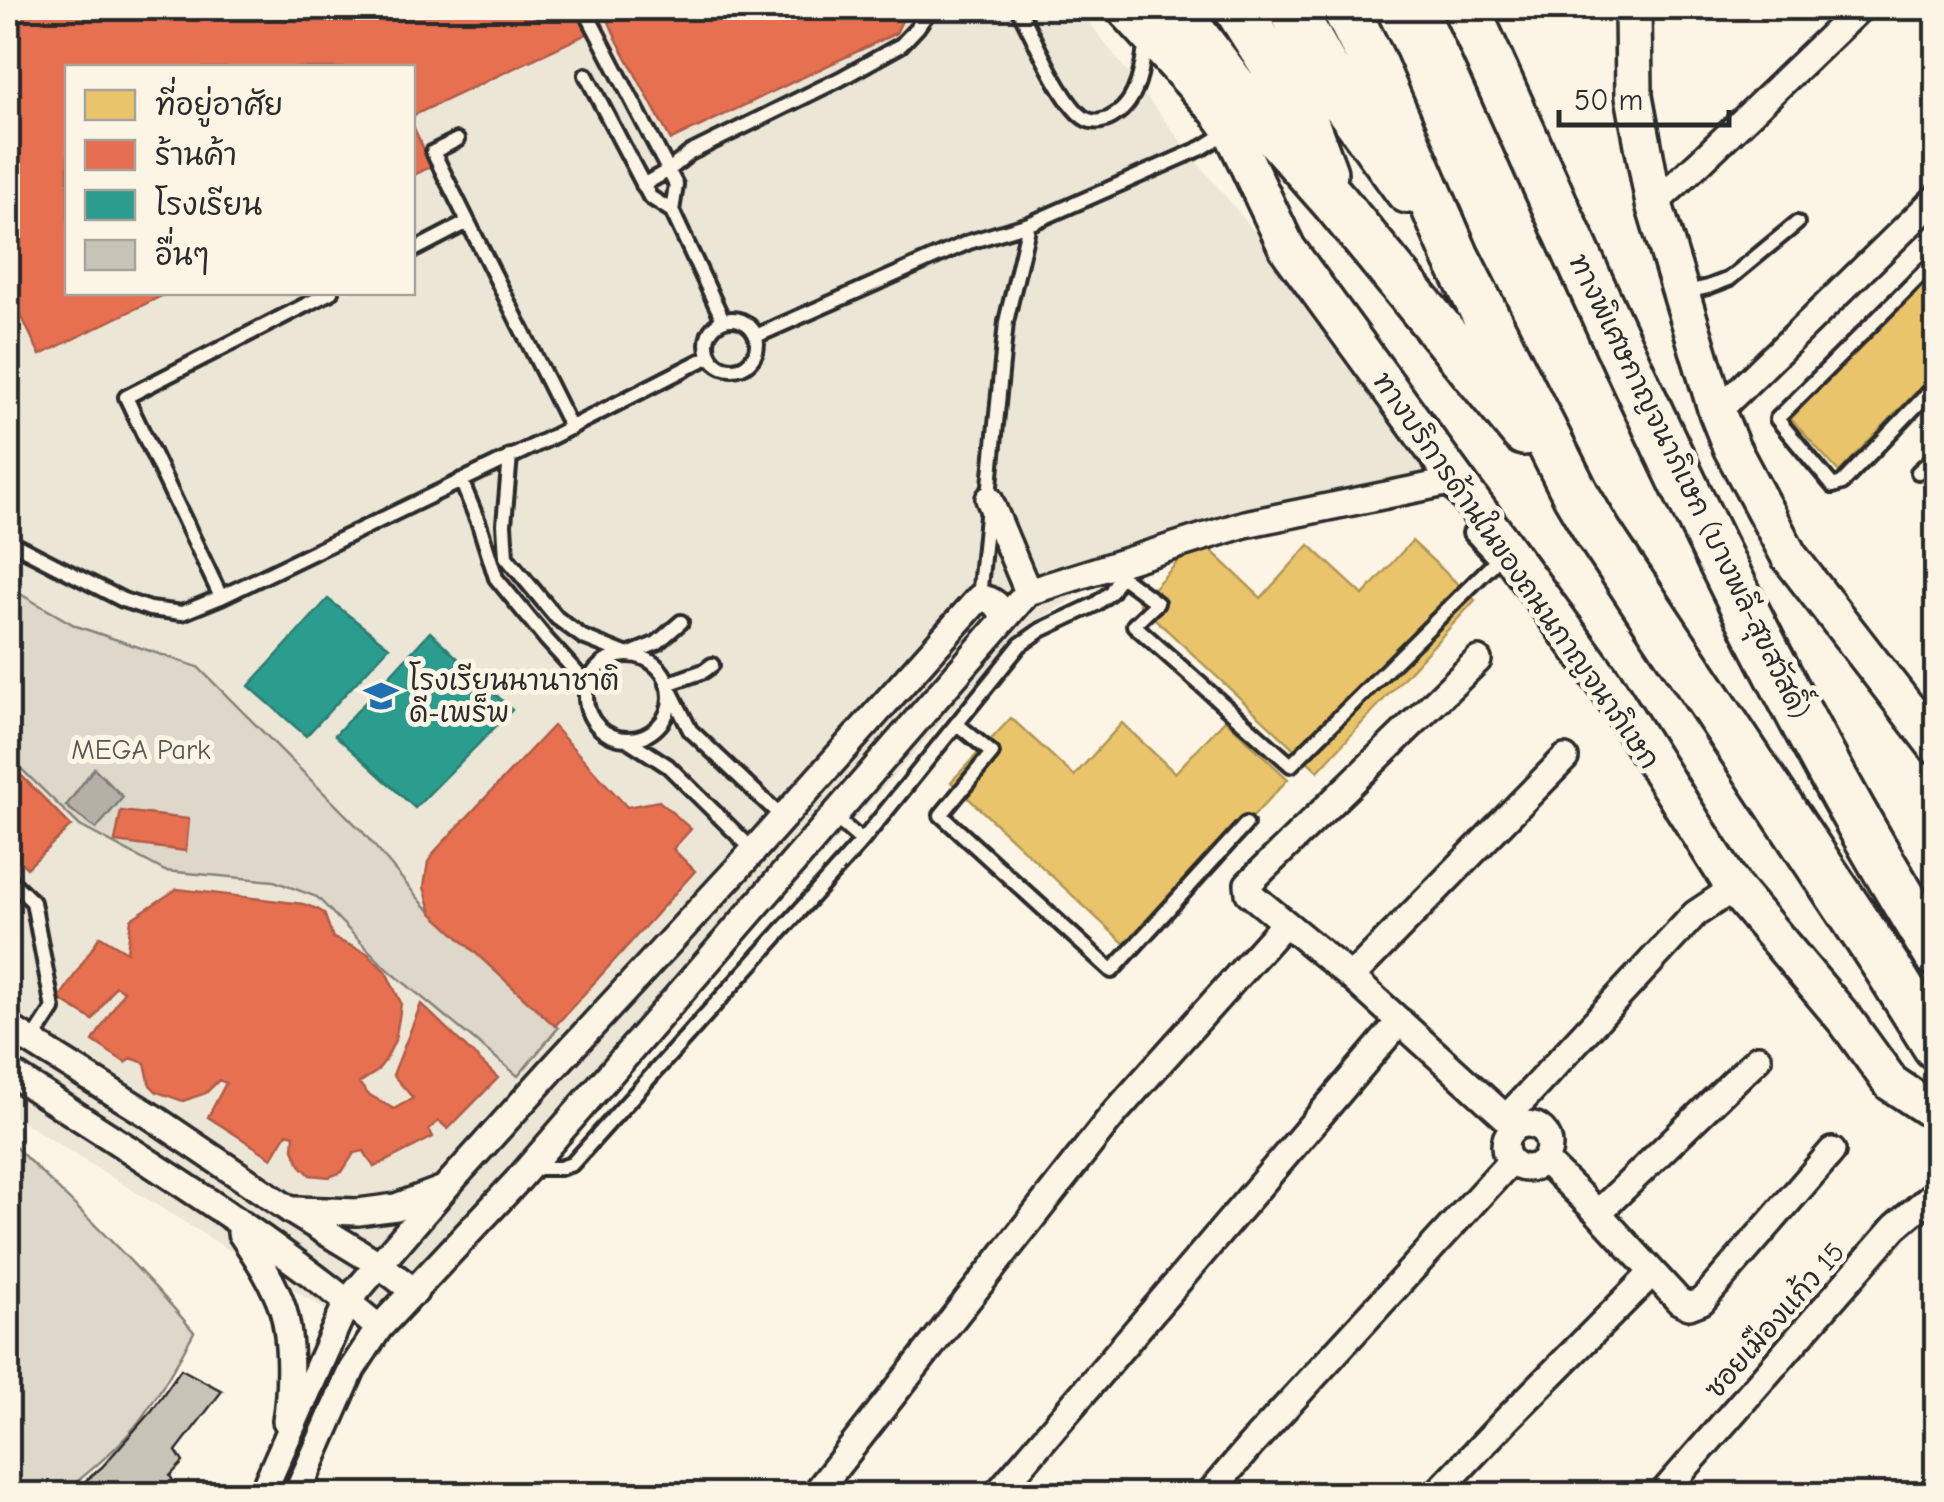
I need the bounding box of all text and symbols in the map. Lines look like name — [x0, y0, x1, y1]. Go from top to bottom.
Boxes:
legend — [65, 65, 415, 295]
scale bar — [1559, 65, 1729, 127]
text: ที่อยู่อาศัย — [155, 76, 283, 127]
text: 50 m — [1574, 83, 1643, 118]
text: ร้านค้า — [155, 136, 237, 173]
text: โรงเรียน — [155, 185, 262, 223]
text: อื่นๆ — [155, 226, 209, 275]
street label: ทางพิเศษกาญจนาภิเษก (บางพลี-สุขสวัสดิ์) — [1559, 245, 1825, 726]
street label: ทางบริการด้านในของถนนกาญจนาภิเษก — [1366, 364, 1669, 775]
place label: โรงเรียนนานาชาติ ดี-เพร็พ — [409, 661, 619, 729]
school or university icon: โรงเรียนนานาชาติ ดี-เพร็พ — [362, 677, 400, 715]
park label: MEGA Park — [71, 734, 211, 766]
street label: ซอยเมืองแก้ว 15 — [1696, 1234, 1851, 1405]

